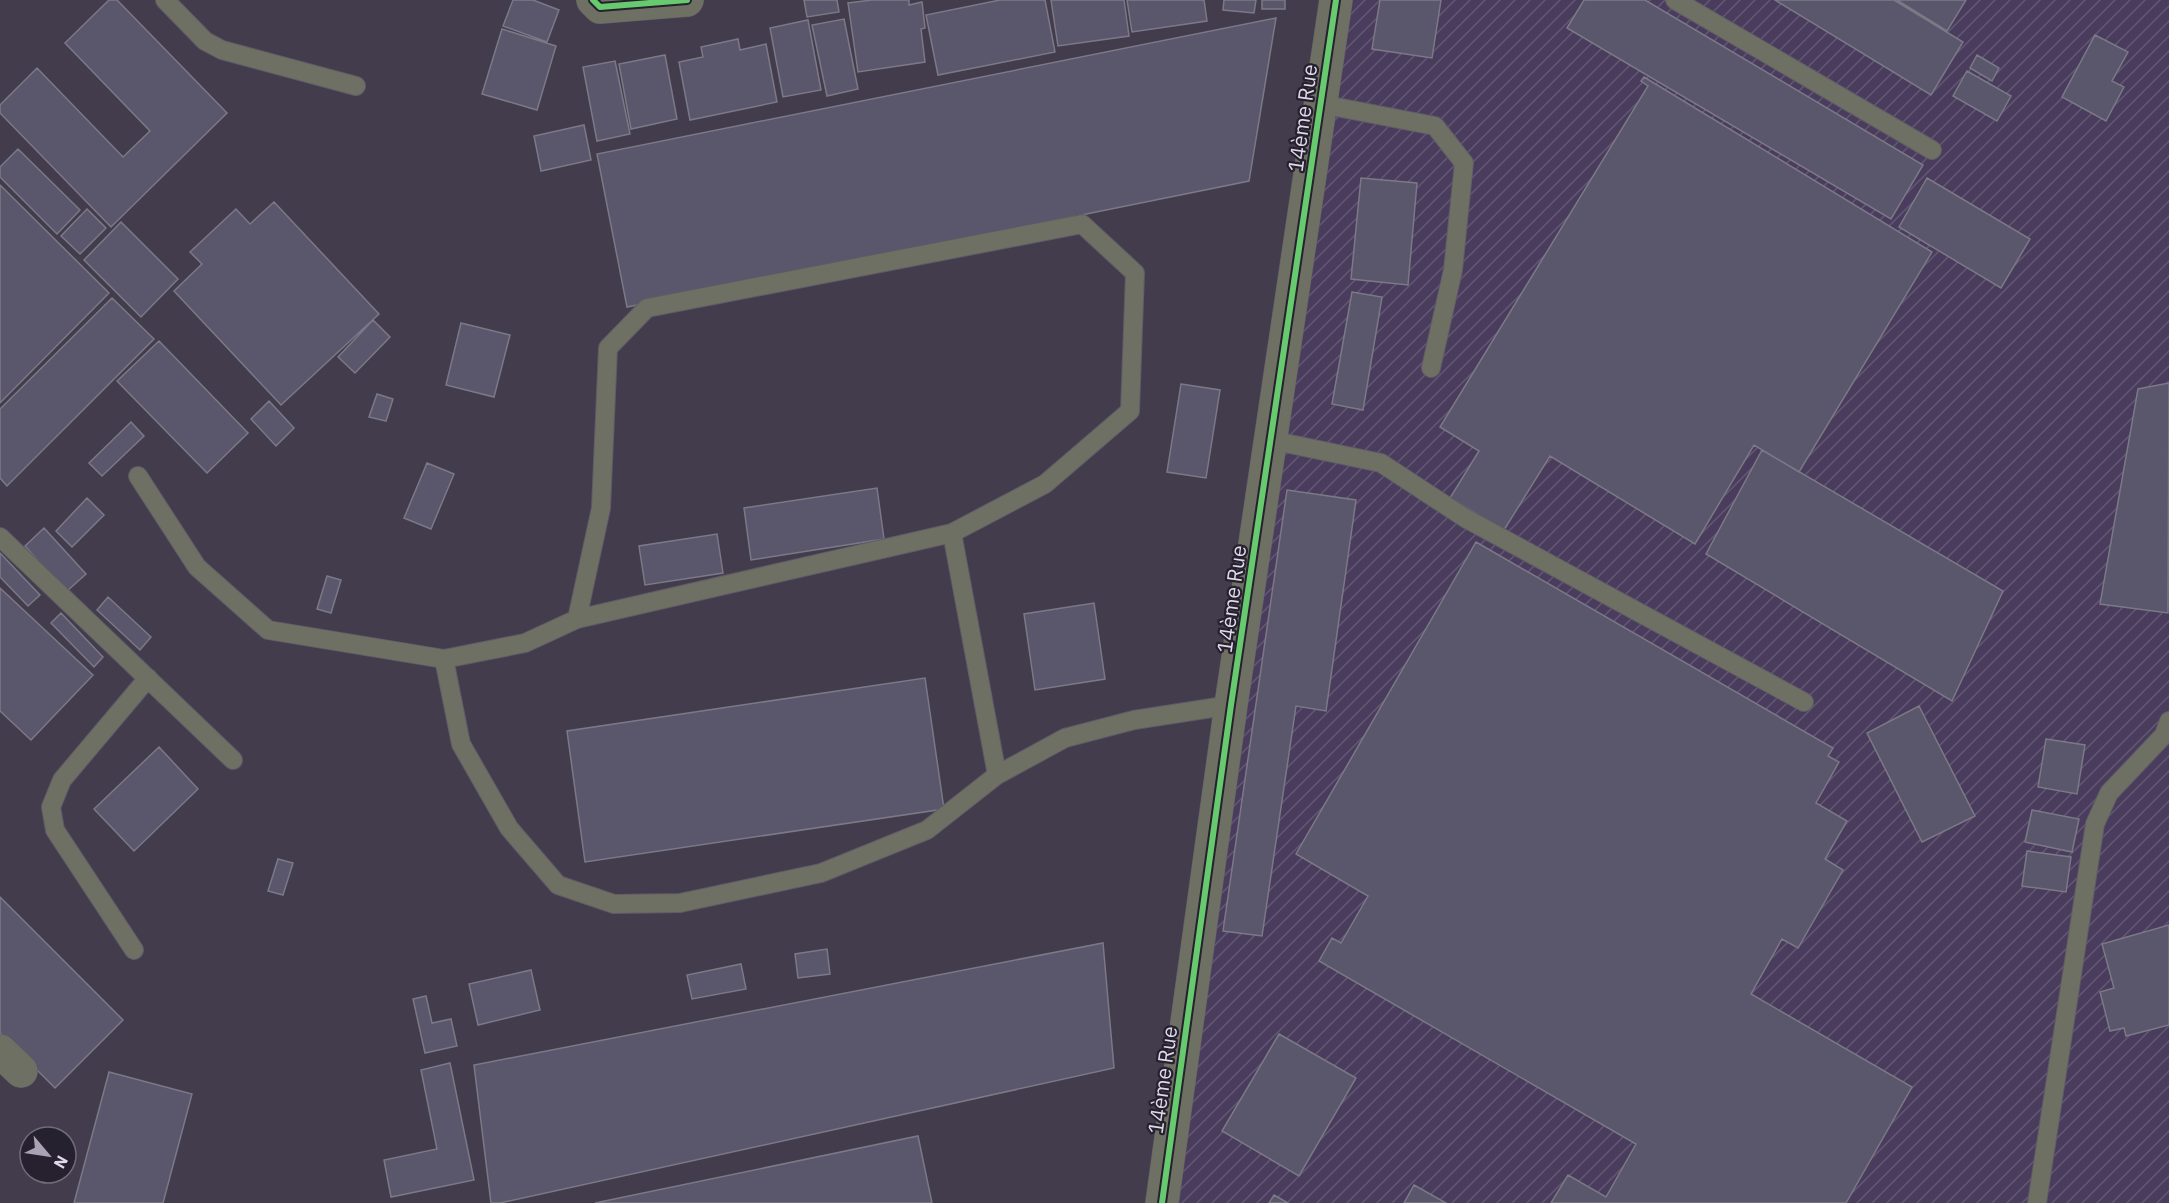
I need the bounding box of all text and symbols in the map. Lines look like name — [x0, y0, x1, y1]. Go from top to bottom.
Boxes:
street label: 14ème Rue — [1281, 62, 1323, 174]
street label: 14ème Rue — [1210, 543, 1252, 655]
street label: 14ème Rue — [1141, 1024, 1183, 1136]
north arrow — [18, 1125, 78, 1185]
text: N — [50, 1152, 73, 1172]

